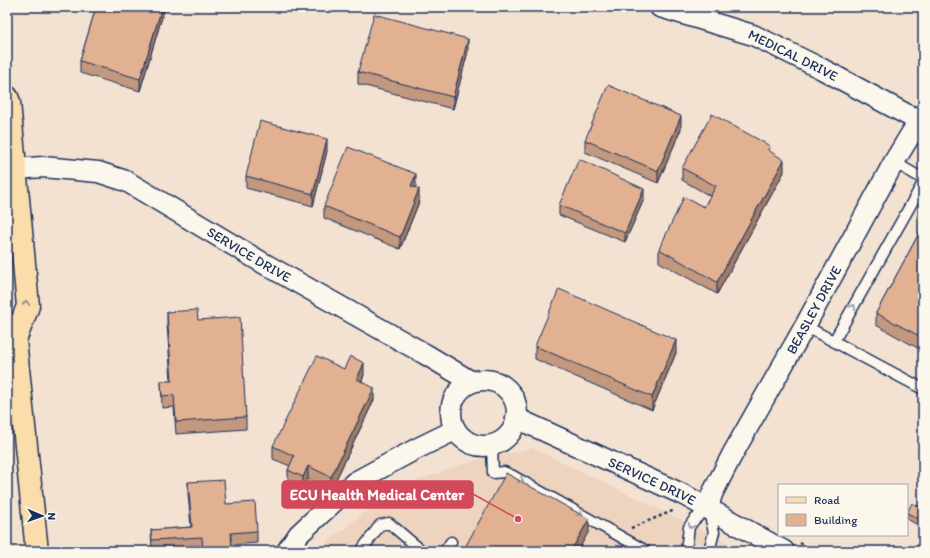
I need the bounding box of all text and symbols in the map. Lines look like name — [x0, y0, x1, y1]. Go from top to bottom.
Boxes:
street label: MEDICAL DRIVE — [745, 25, 841, 85]
street label: SERVICE DRIVE — [204, 223, 294, 286]
street label: BEASLEY DRIVE — [782, 262, 845, 357]
one-way arrow — [22, 300, 31, 306]
one-way arrow — [849, 304, 856, 311]
street label: SERVICE DRIVE — [606, 453, 699, 509]
one-way arrow — [517, 475, 524, 482]
callout: ECU Health Medical Center — [282, 481, 473, 508]
legend — [778, 484, 908, 536]
text: ECU Health Medical Center — [290, 486, 465, 504]
text: Road — [814, 493, 840, 507]
north arrow — [22, 496, 62, 536]
one-way arrow — [576, 508, 583, 515]
text: N — [45, 512, 58, 520]
text: Building — [814, 513, 858, 527]
one-way arrow — [688, 522, 696, 529]

